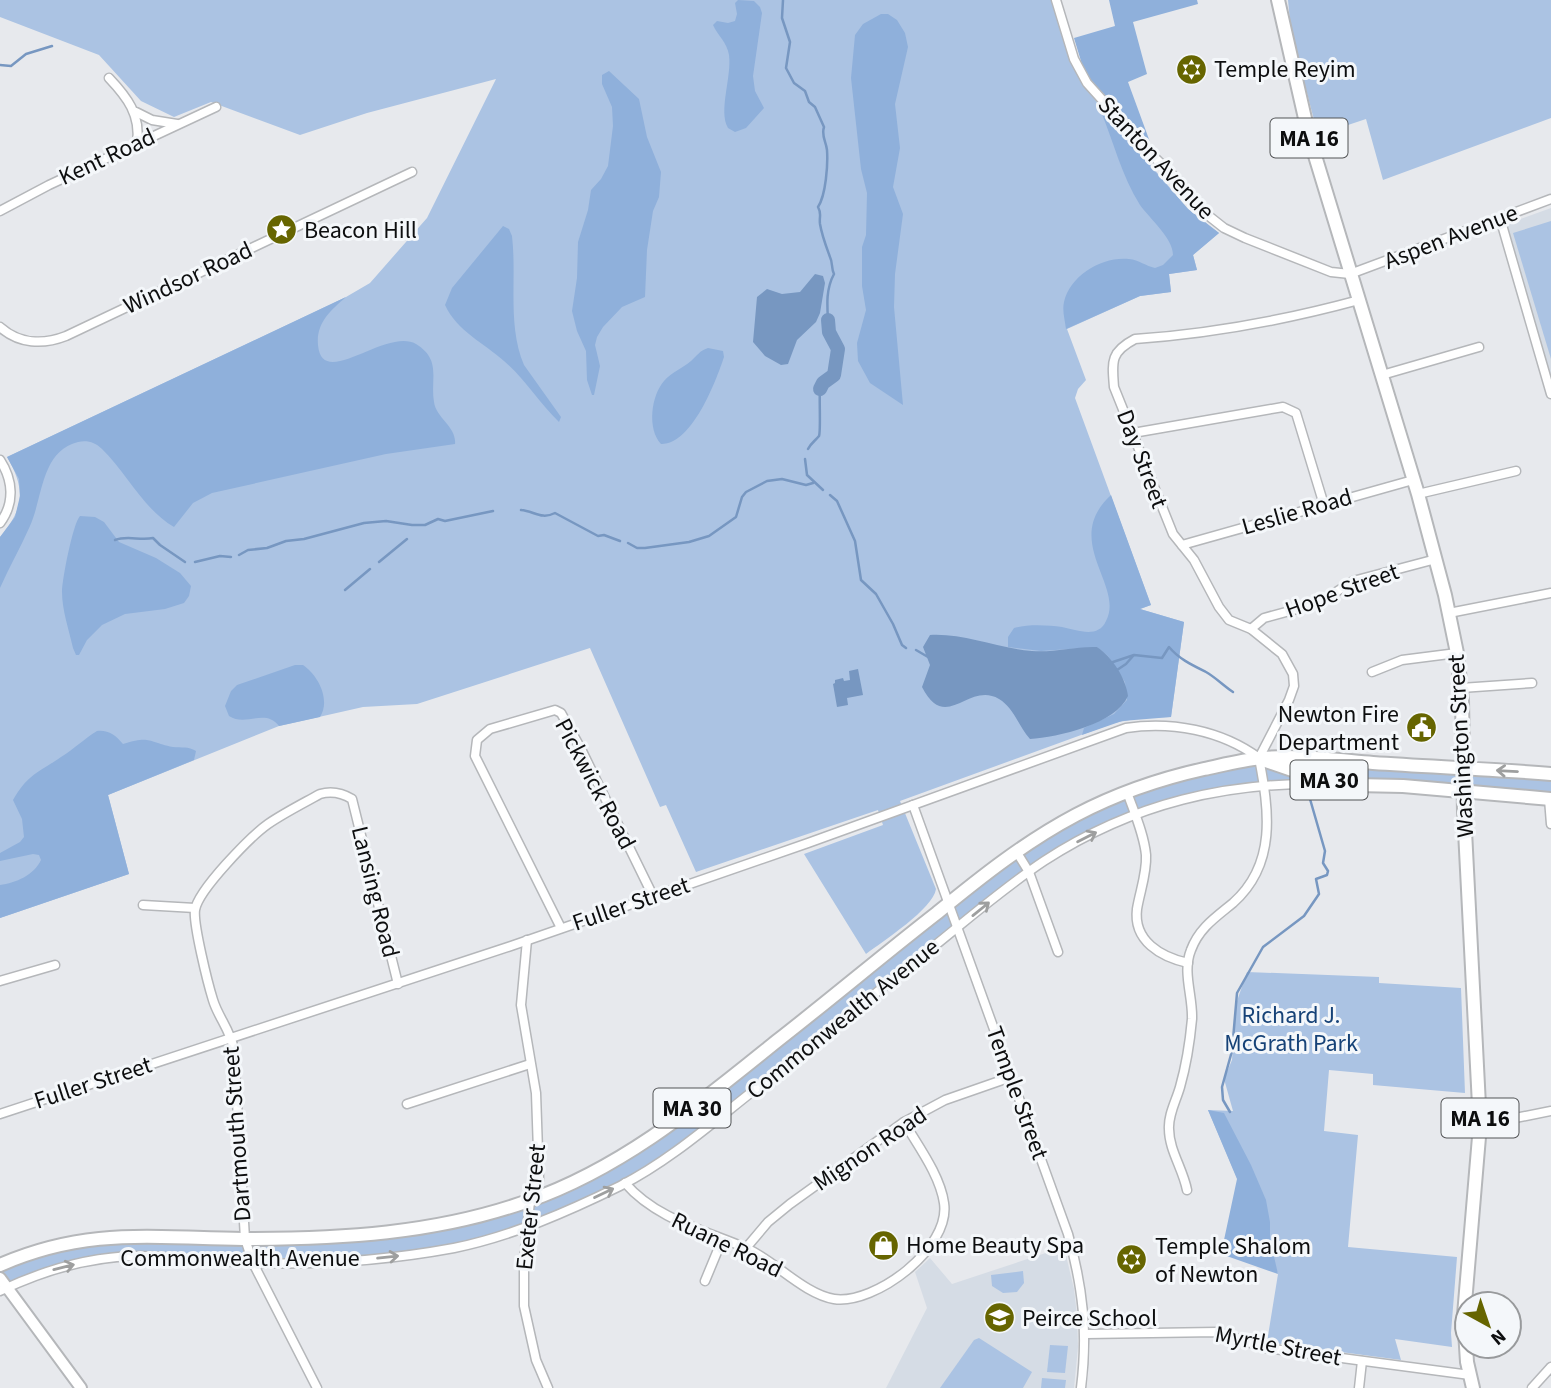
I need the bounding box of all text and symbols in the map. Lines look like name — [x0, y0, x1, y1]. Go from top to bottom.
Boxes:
synagogue icon: Temple Reyim — [1174, 52, 1208, 86]
place label: Temple Reyim — [1214, 52, 1356, 87]
street label: Stanton Avenue — [1089, 88, 1223, 228]
street label: Kent Road — [53, 119, 161, 195]
road number: MA 16 — [1270, 119, 1348, 158]
street label: Aspen Avenue — [1379, 195, 1523, 279]
place icon: Beacon Hill — [264, 213, 298, 247]
place label: Beacon Hill — [304, 213, 417, 248]
street label: Windsor Road — [118, 233, 258, 323]
street label: Day Street — [1107, 405, 1177, 513]
street label: Leslie Road — [1238, 480, 1356, 544]
street label: Hope Street — [1280, 554, 1404, 628]
street label: Washington Street — [1439, 653, 1483, 839]
place label: Newton Fire Department — [1278, 697, 1399, 760]
public building icon: Newton Fire Department — [1405, 711, 1439, 745]
street label: Pickwick Road — [546, 712, 644, 856]
road number: MA 30 — [1290, 760, 1368, 800]
one-way arrow — [1496, 764, 1519, 777]
street label: Lansing Road — [342, 823, 408, 961]
one-way arrow — [1076, 829, 1097, 843]
street label: Fuller Street — [568, 868, 694, 940]
one-way arrow — [971, 901, 989, 916]
street label: Commonwealth Avenue — [739, 930, 947, 1108]
park label: Richard J. McGrath Park — [1224, 998, 1358, 1061]
street label: Temple Street — [977, 1022, 1057, 1164]
street label: Dartmouth Street — [213, 1045, 261, 1223]
street label: Fuller Street — [30, 1048, 156, 1118]
road number: MA 30 — [654, 1088, 730, 1128]
street label: Mignon Road — [806, 1098, 934, 1200]
road number: MA 16 — [1442, 1098, 1518, 1138]
street label: Exeter Street — [507, 1142, 555, 1272]
one-way arrow — [594, 1186, 614, 1200]
street label: Ruane Road — [665, 1203, 789, 1287]
shop icon: Home Beauty Spa — [866, 1228, 900, 1262]
place label: Home Beauty Spa — [906, 1228, 1084, 1263]
place label: Temple Shalom of Newton — [1155, 1229, 1311, 1292]
street label: Commonwealth Avenue — [120, 1241, 360, 1276]
synagogue icon: Temple Shalom of Newton — [1115, 1243, 1149, 1277]
one-way arrow — [376, 1250, 398, 1263]
one-way arrow — [52, 1260, 74, 1273]
north arrow — [1453, 1290, 1523, 1360]
school or university icon: Peirce School — [982, 1301, 1016, 1335]
place label: Peirce School — [1022, 1301, 1157, 1336]
street label: Myrtle Street — [1212, 1317, 1344, 1375]
text: N — [1484, 1322, 1511, 1351]

